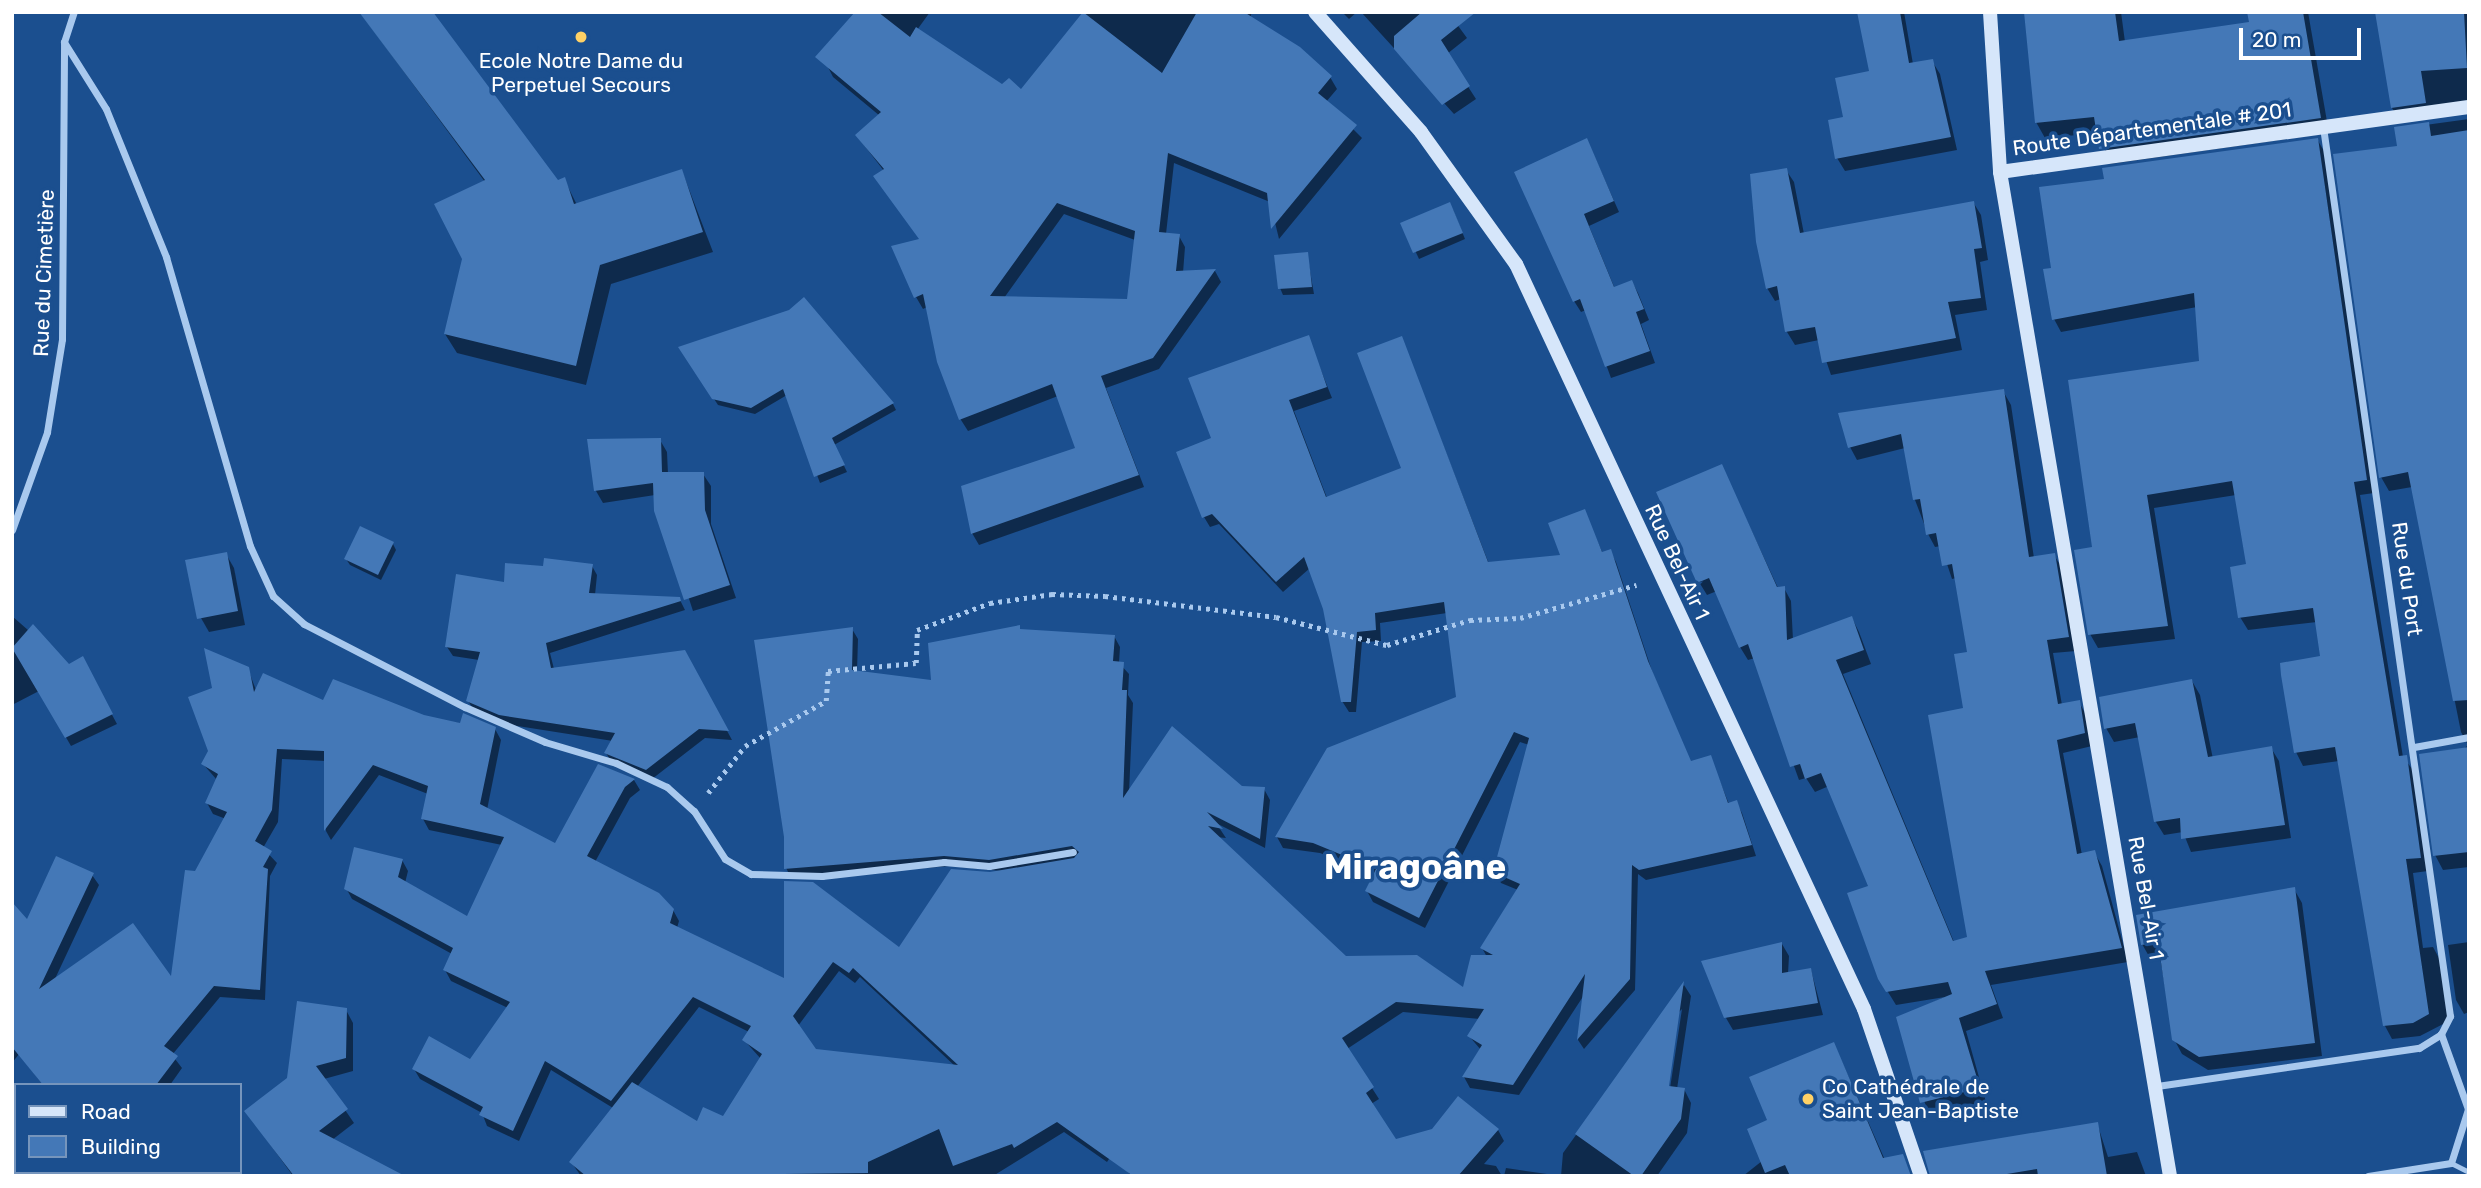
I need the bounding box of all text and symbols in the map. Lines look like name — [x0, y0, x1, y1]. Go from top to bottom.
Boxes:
scale bar — [2243, 14, 2366, 58]
text: 20 m — [2252, 27, 2301, 52]
marker: Ecole Notre Dame du Perpetuel Secours — [573, 29, 589, 45]
place label: Ecole Notre Dame du Perpetuel Secours — [479, 48, 683, 98]
street label: Route Départementale # 201 — [2011, 97, 2293, 161]
street label: Rue du Cimetière — [28, 189, 60, 357]
street label: Rue Bel-Air 1 — [1639, 500, 1715, 624]
street label: Rue du Port — [2387, 520, 2427, 638]
street label: Rue Bel-Air 1 — [2123, 834, 2169, 962]
district label: Miragoâne — [1324, 846, 1506, 888]
place label: Co Cathédrale de Saint Jean-Baptiste — [1822, 1074, 2019, 1124]
legend — [14, 1083, 242, 1174]
marker: Co Cathédrale de Saint Jean-Baptiste — [1800, 1091, 1816, 1107]
text: Road — [81, 1099, 131, 1124]
text: Building — [81, 1134, 161, 1159]

